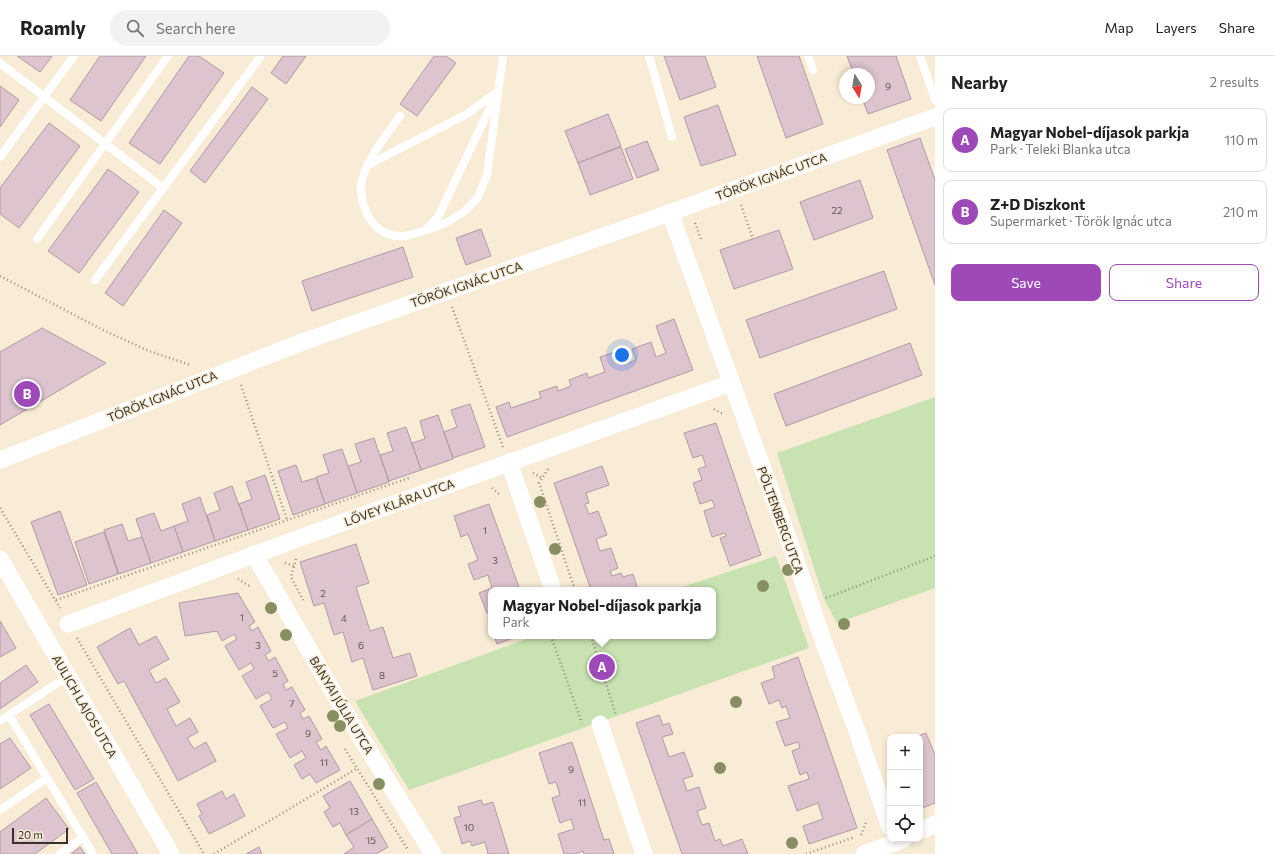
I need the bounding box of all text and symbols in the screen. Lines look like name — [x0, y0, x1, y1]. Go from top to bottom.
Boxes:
search box — [110, 10, 390, 46]
text: Roamly — [20, 16, 86, 39]
icon: search — [124, 17, 146, 39]
text: Search here — [156, 19, 235, 37]
text: Map — [1105, 19, 1133, 36]
text: Layers — [1155, 19, 1197, 36]
text: Share — [1219, 19, 1255, 36]
north arrow — [839, 68, 875, 104]
text: Nearby — [951, 72, 1008, 93]
text: 2 results — [1210, 74, 1259, 90]
house number: 9 — [885, 80, 891, 92]
text: Magyar Nobel-díjasok parkja — [990, 123, 1189, 141]
text: A — [960, 132, 970, 148]
text: 110 m — [1225, 132, 1258, 148]
text: Park · Teleki Blanka utca — [990, 141, 1130, 157]
street label: TÖRÖK IGNÁC UTCA — [713, 149, 829, 203]
text: Z+D Diszkont — [990, 195, 1085, 213]
house number: 22 — [831, 204, 843, 216]
text: B — [961, 204, 969, 220]
text: 210 m — [1223, 204, 1258, 220]
text: Supermarket · Török Ignác utca — [990, 213, 1172, 229]
street label: TÖRÖK IGNÁC UTCA — [408, 258, 524, 310]
button: Save — [951, 264, 1101, 301]
button: Share — [1109, 264, 1259, 301]
your location — [612, 345, 632, 365]
street label: TÖRÖK IGNÁC UTCA — [105, 368, 219, 424]
pin: B — [14, 379, 40, 409]
street label: PÖLTENBERG UTCA — [755, 464, 807, 576]
street label: LŐVEY KLÁRA UTCA — [342, 476, 456, 528]
house number: 1 — [483, 524, 487, 536]
house number: 3 — [492, 554, 498, 566]
house number: 2 — [320, 587, 326, 599]
popup — [488, 587, 716, 639]
text: Magyar Nobel-díjasok parkja — [502, 596, 702, 614]
house number: 1 — [240, 611, 244, 623]
house number: 4 — [341, 612, 347, 624]
text: Park — [502, 614, 530, 630]
house number: 3 — [255, 639, 261, 651]
house number: 6 — [358, 639, 364, 651]
street label: AULICH LAJOS UTCA — [49, 652, 120, 761]
pin: A — [589, 652, 615, 682]
street label: BÁNYAI JÚLIA UTCA — [306, 654, 377, 757]
house number: 5 — [272, 667, 278, 679]
house number: 8 — [379, 669, 385, 681]
house number: 7 — [289, 697, 295, 709]
house number: 9 — [305, 727, 311, 739]
map controls — [887, 734, 923, 842]
button: + — [887, 734, 923, 770]
house number: 11 — [320, 756, 328, 768]
house number: 9 — [568, 763, 574, 775]
button: − — [887, 770, 923, 806]
house number: 11 — [578, 796, 586, 808]
house number: 13 — [349, 805, 359, 817]
button: locate — [887, 806, 923, 842]
house number: 10 — [464, 821, 474, 833]
scale bar — [12, 826, 68, 845]
text: 20 m — [18, 828, 43, 841]
house number: 15 — [366, 834, 376, 846]

